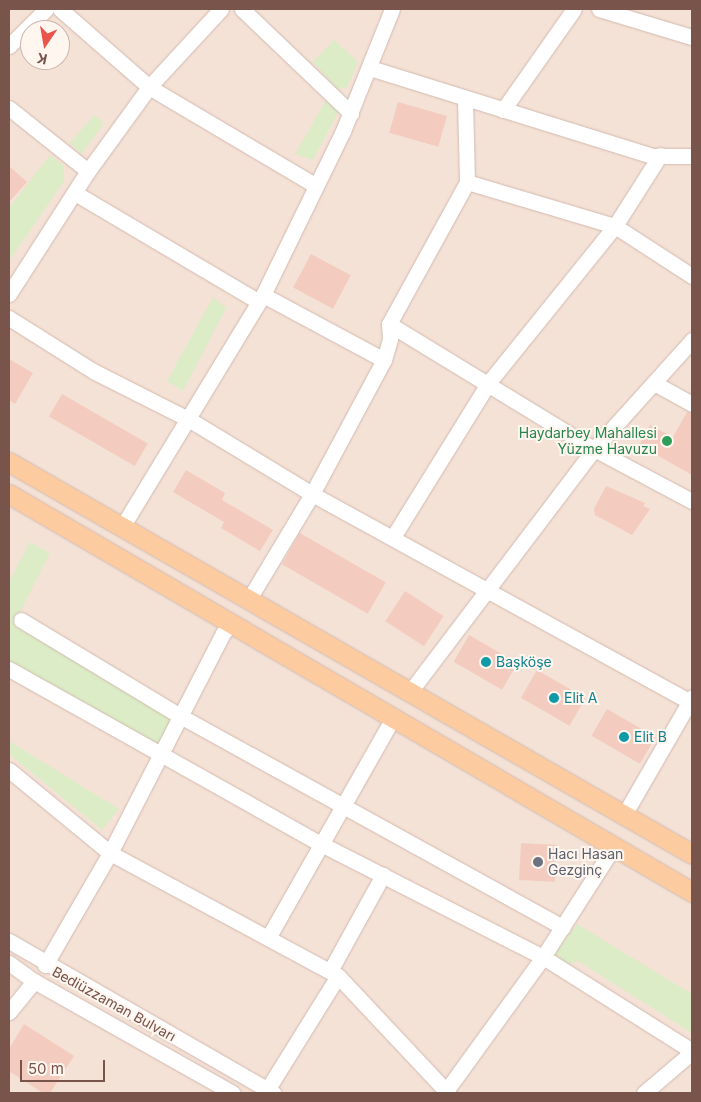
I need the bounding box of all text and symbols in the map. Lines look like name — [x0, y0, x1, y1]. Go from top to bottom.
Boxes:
north arrow — [20, 20, 70, 70]
text: K — [35, 50, 49, 69]
place label: Haydarbey Mahallesi Yüzme Havuzu — [519, 425, 657, 458]
marker: Haydarbey Mahallesi Yüzme Havuzu — [661, 435, 673, 447]
place label: Başköşe — [496, 654, 552, 670]
marker: Başköşe — [480, 656, 492, 668]
place label: Elit A — [564, 690, 597, 706]
marker: Elit A — [548, 692, 560, 704]
place label: Elit B — [634, 729, 667, 745]
marker: Elit B — [618, 731, 630, 743]
place label: Hacı Hasan Gezginç — [548, 846, 623, 879]
marker: Hacı Hasan Gezginç — [532, 856, 544, 868]
street label: Bediüzzaman Bulvarı — [49, 963, 179, 1045]
scale bar — [22, 1050, 108, 1082]
text: 50 m — [28, 1059, 64, 1078]

